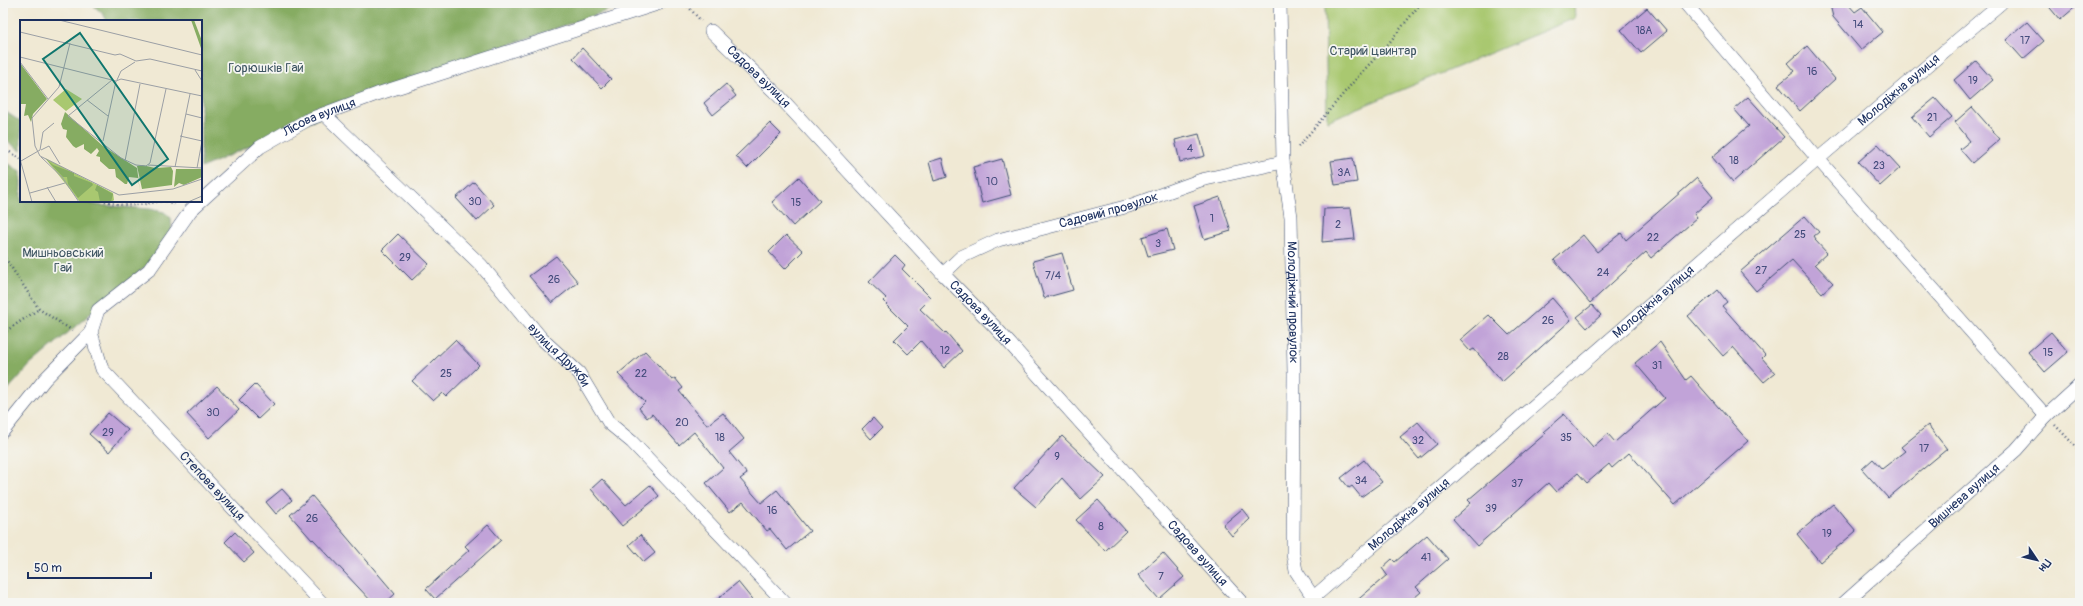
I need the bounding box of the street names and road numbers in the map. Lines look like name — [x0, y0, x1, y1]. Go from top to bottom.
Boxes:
street label: Садова вулиця — [723, 42, 794, 111]
street label: Молодіжна вулиця — [1854, 51, 1943, 130]
street label: Лісова вулиця — [279, 95, 358, 141]
street label: Садовий провулок — [1057, 188, 1161, 232]
street label: Молодіжний провулок — [1283, 241, 1302, 364]
street label: Молодіжна вулиця — [1609, 262, 1698, 342]
street label: Садова вулиця — [946, 277, 1015, 348]
street label: вулиця Дружби — [524, 320, 593, 390]
street label: Степова вулиця — [176, 448, 248, 524]
street label: Вишнева вулиця — [1926, 460, 2003, 532]
street label: Молодіжна вулиця — [1365, 475, 1453, 554]
street label: Садова вулиця — [1164, 517, 1231, 590]

